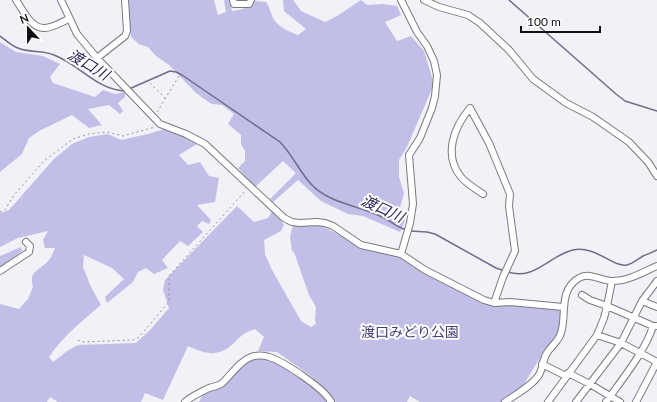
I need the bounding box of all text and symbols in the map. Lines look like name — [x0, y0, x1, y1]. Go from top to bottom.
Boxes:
north arrow — [8, 8, 48, 48]
scale bar — [521, 8, 600, 34]
text: N — [18, 11, 30, 26]
text: 100 m — [527, 14, 561, 29]
water label: 渡口川 — [65, 45, 115, 84]
water label: 渡口川 — [359, 190, 409, 227]
park label: 渡口みどり公園 — [361, 323, 459, 340]

